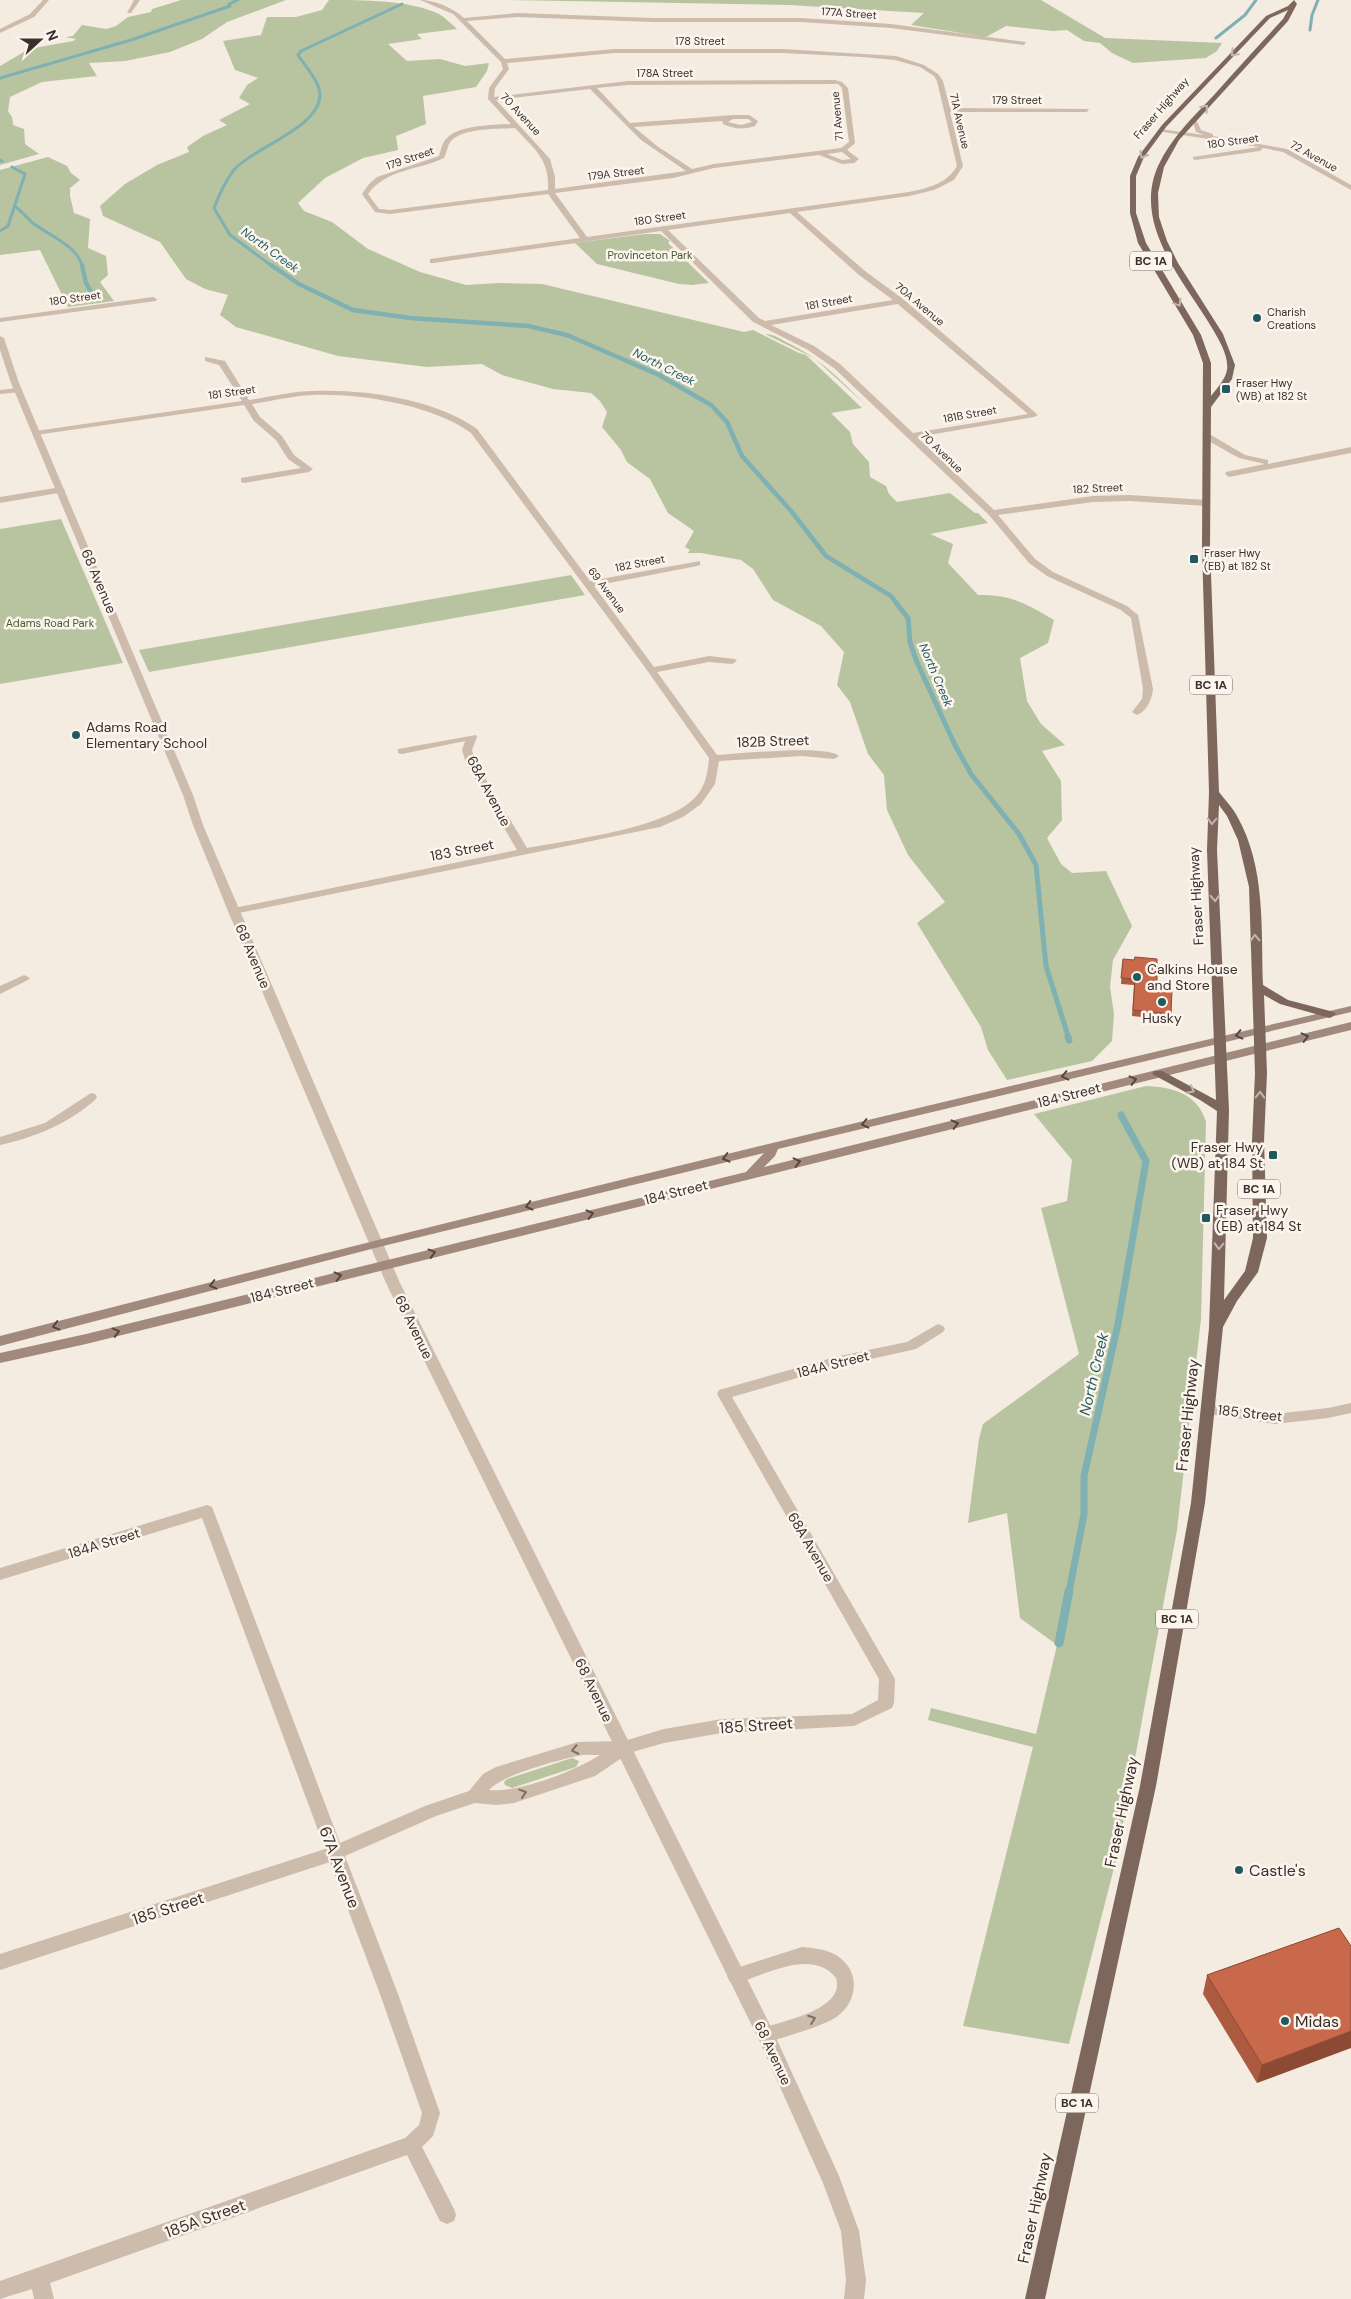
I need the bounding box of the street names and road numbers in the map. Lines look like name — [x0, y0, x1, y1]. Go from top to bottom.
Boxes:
street label: 177A Street — [821, 4, 877, 22]
street label: 178 Street — [675, 34, 725, 48]
street label: 178A Street — [637, 66, 693, 80]
street label: Fraser Highway — [1130, 74, 1192, 142]
street label: 70 Avenue — [498, 90, 544, 138]
street label: 71 Avenue — [828, 91, 846, 141]
street label: 71A Avenue — [947, 92, 973, 150]
street label: 179 Street — [992, 93, 1042, 107]
street label: 180 Street — [1206, 130, 1260, 152]
street label: 72 Avenue — [1288, 137, 1340, 175]
street label: 179 Street — [384, 143, 436, 173]
street label: 179A Street — [587, 163, 645, 183]
street label: 180 Street — [633, 207, 687, 229]
road number: BC 1A — [1130, 252, 1172, 270]
street label: 70A Avenue — [892, 279, 948, 329]
street label: 180 Street — [48, 287, 102, 309]
street label: 181 Street — [804, 291, 854, 313]
street label: 181 Street — [208, 382, 256, 402]
street label: 181B Street — [942, 402, 998, 426]
street label: 70 Avenue — [918, 428, 966, 476]
street label: 182 Street — [1072, 480, 1124, 496]
street label: 68 Avenue — [77, 546, 121, 616]
street label: 182 Street — [614, 551, 666, 575]
street label: 69 Avenue — [585, 564, 629, 616]
road number: BC 1A — [1190, 676, 1232, 694]
street label: 182B Street — [736, 731, 810, 751]
street label: 68A Avenue — [463, 753, 515, 829]
street label: 183 Street — [429, 835, 495, 865]
street label: Fraser Highway — [1184, 846, 1208, 946]
street label: 68 Avenue — [231, 921, 275, 991]
street label: 184 Street — [1035, 1078, 1103, 1112]
street label: 184 Street — [642, 1175, 710, 1209]
road number: BC 1A — [1238, 1180, 1280, 1198]
street label: 184 Street — [248, 1273, 316, 1307]
street label: 68 Avenue — [391, 1292, 437, 1362]
street label: 184A Street — [795, 1346, 871, 1382]
street label: Fraser Highway — [1171, 1358, 1204, 1472]
street label: 185 Street — [1217, 1401, 1283, 1425]
street label: 68A Avenue — [784, 1509, 838, 1585]
street label: 184A Street — [66, 1524, 142, 1562]
road number: BC 1A — [1156, 1610, 1198, 1628]
street label: 68 Avenue — [571, 1655, 617, 1725]
street label: 185 Street — [718, 1712, 794, 1739]
street label: Fraser Highway — [1100, 1755, 1143, 1869]
street label: 67A Avenue — [314, 1823, 365, 1911]
street label: 185 Street — [130, 1887, 207, 1930]
street label: 68 Avenue — [750, 2018, 796, 2088]
road number: BC 1A — [1056, 2094, 1098, 2112]
street label: Fraser Highway — [1013, 2151, 1056, 2265]
street label: 185A Street — [162, 2194, 248, 2243]

